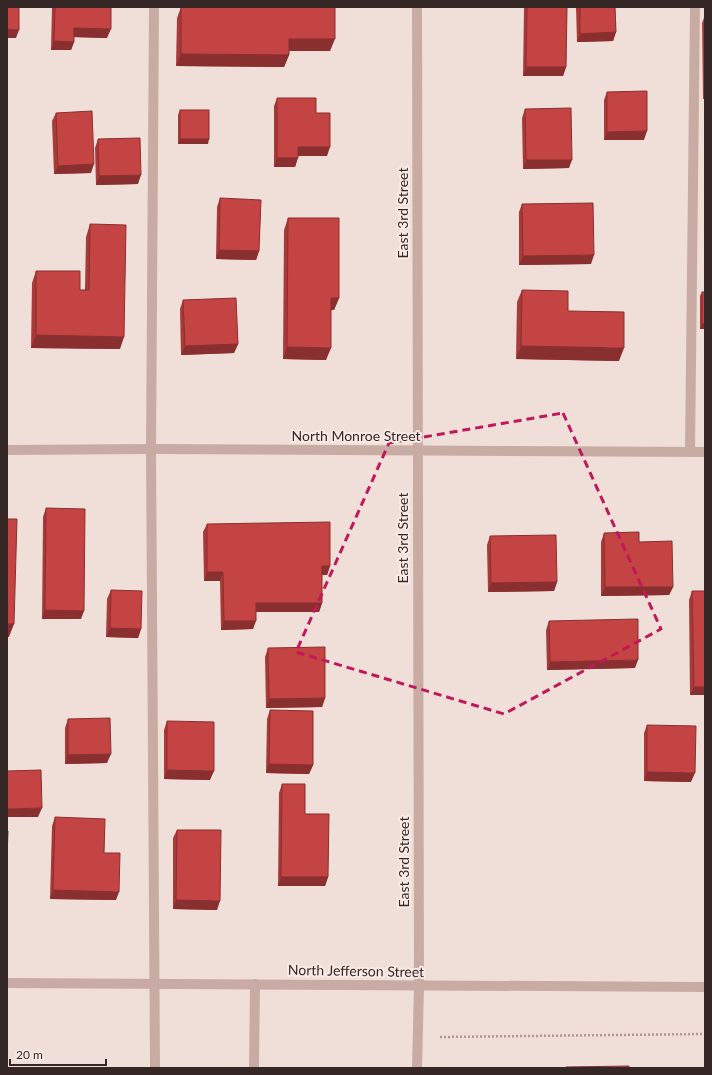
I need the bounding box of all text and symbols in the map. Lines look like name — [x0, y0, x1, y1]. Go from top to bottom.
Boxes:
street label: East 3rd Street — [394, 168, 411, 258]
street label: North Monroe Street — [291, 427, 421, 444]
street label: East 3rd Street — [394, 493, 411, 583]
street label: East 3rd Street — [395, 817, 412, 907]
street label: North Jefferson Street — [288, 961, 424, 980]
scale bar — [10, 1041, 106, 1067]
text: 20 m — [16, 1047, 43, 1062]

